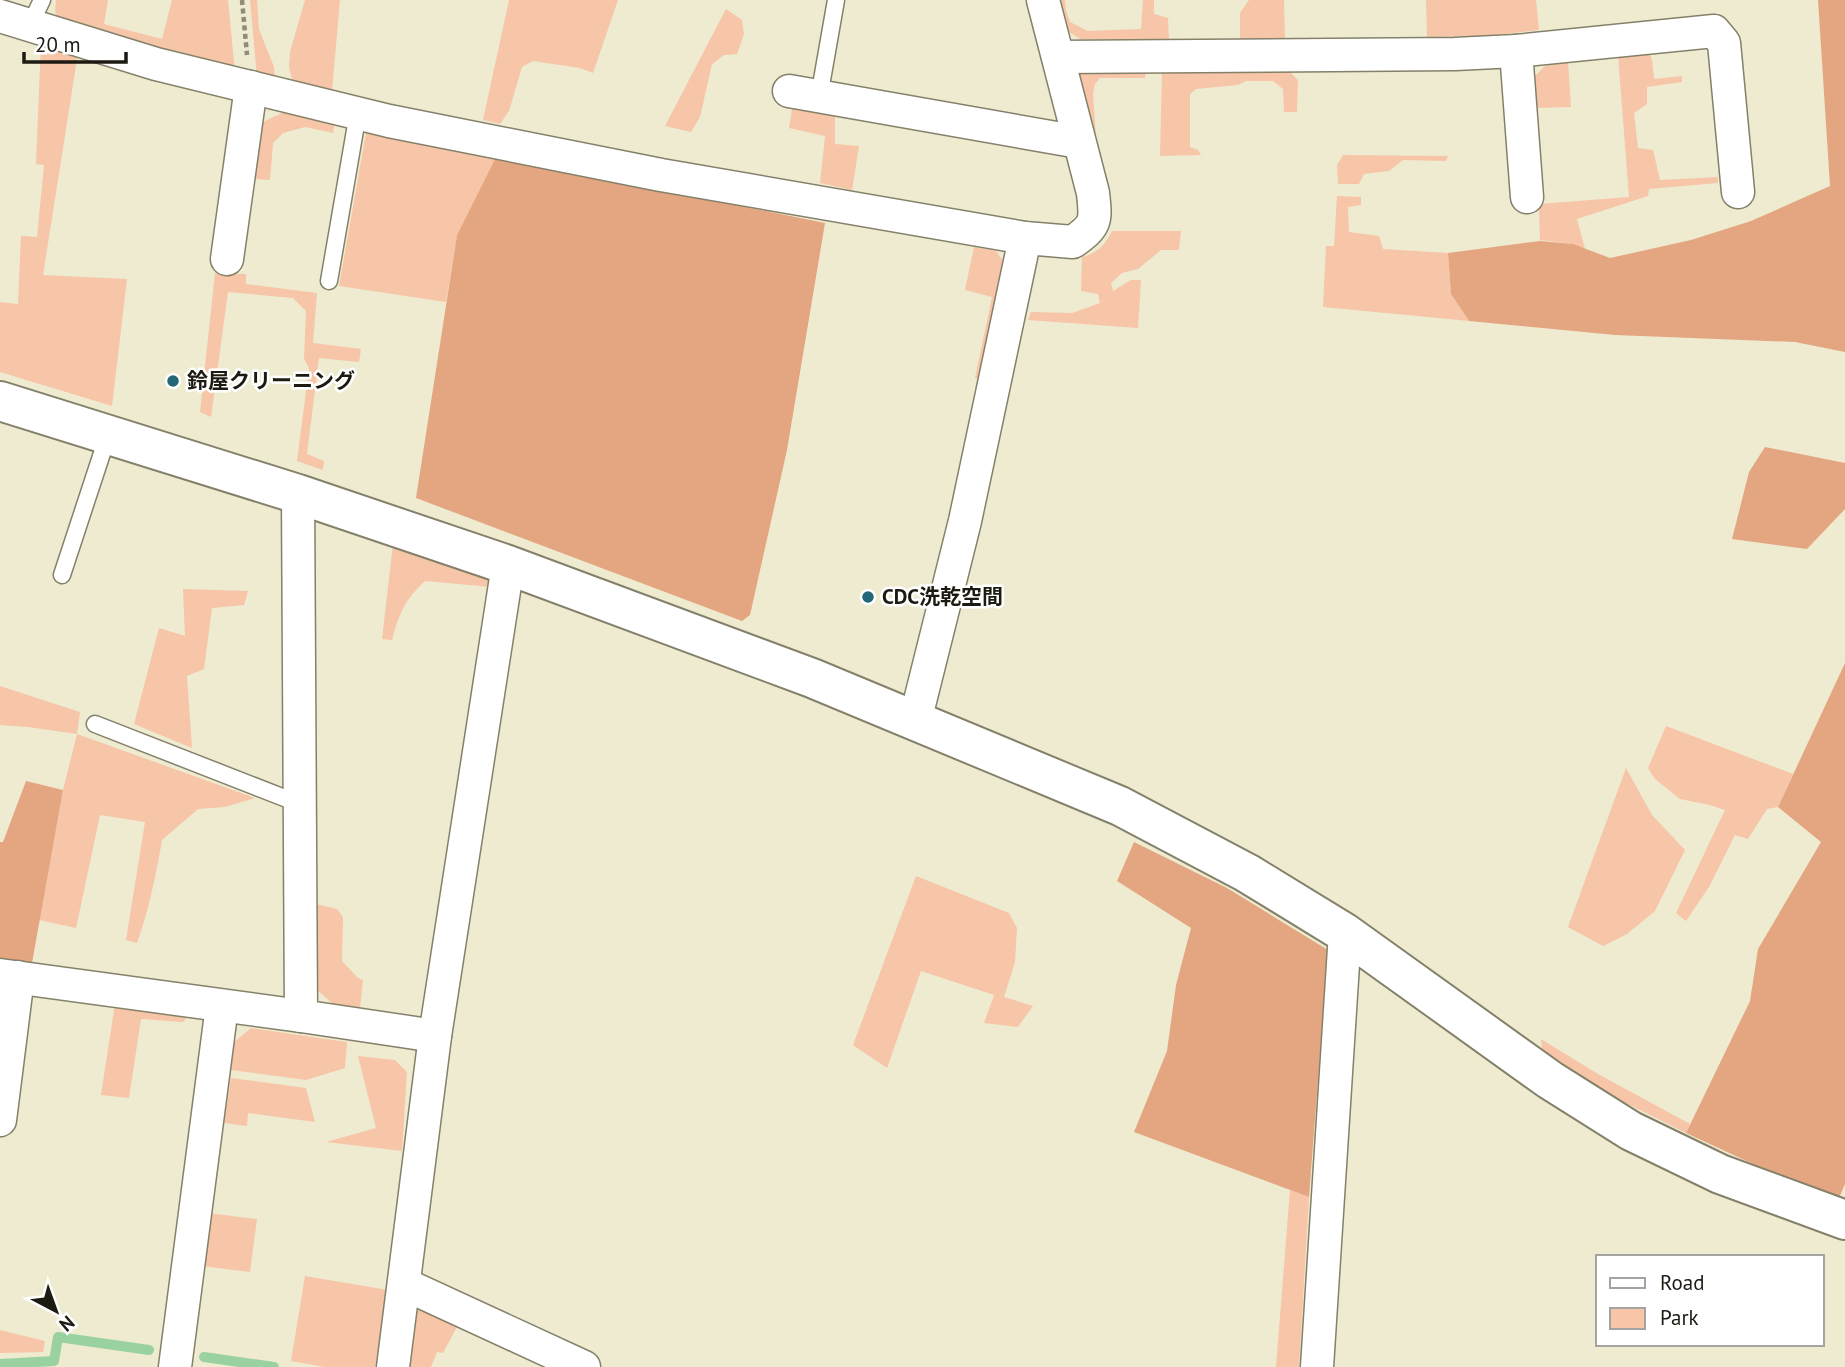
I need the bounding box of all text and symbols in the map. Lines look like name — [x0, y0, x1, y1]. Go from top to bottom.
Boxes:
scale bar — [24, 21, 126, 65]
text: 20 m — [35, 31, 81, 58]
place label: 鈴屋クリーニング — [187, 367, 355, 394]
marker: 鈴屋クリーニング — [165, 373, 181, 389]
place label: CDC洗乾空間 — [882, 583, 1003, 610]
marker: CDC洗乾空間 — [860, 589, 876, 605]
legend — [1596, 1255, 1824, 1346]
text: Road — [1660, 1269, 1704, 1296]
north arrow — [21, 1276, 91, 1346]
text: Park — [1660, 1304, 1699, 1331]
text: N — [55, 1311, 80, 1337]

